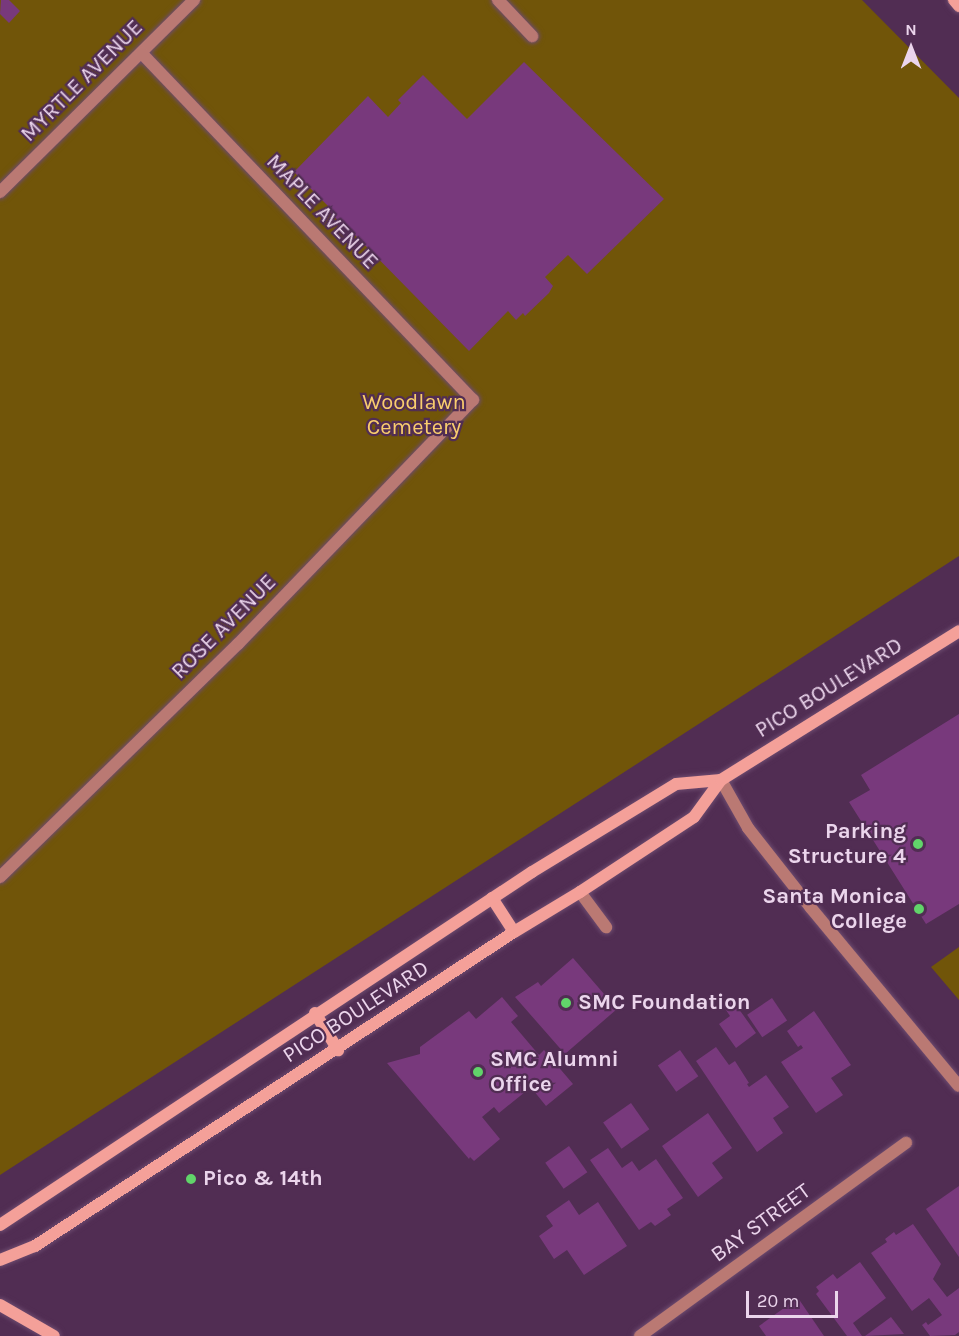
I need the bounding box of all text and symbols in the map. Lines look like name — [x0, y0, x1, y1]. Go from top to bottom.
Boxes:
street label: MYRTLE AVENUE — [16, 15, 148, 147]
north arrow — [881, 18, 941, 78]
text: N — [905, 20, 917, 39]
street label: MAPLE AVENUE — [260, 149, 384, 275]
park label: Woodlawn Cemetery — [362, 389, 466, 440]
street label: ROSE AVENUE — [166, 569, 282, 685]
street label: PICO BOULEVARD — [751, 632, 907, 744]
place label: Parking Structure 4 — [788, 818, 906, 870]
marker: Parking Structure 4 — [911, 837, 925, 851]
place label: Santa Monica College — [762, 883, 907, 934]
marker: Santa Monica College — [912, 902, 926, 916]
street label: PICO BOULEVARD — [278, 955, 434, 1069]
place label: SMC Foundation — [578, 990, 750, 1016]
marker: SMC Foundation — [559, 996, 573, 1010]
place label: SMC Alumni Office — [490, 1046, 619, 1098]
marker: SMC Alumni Office — [471, 1065, 485, 1079]
place label: Pico & 14th — [203, 1166, 323, 1192]
marker: Pico & 14th — [184, 1172, 198, 1186]
street label: BAY STREET — [706, 1178, 816, 1268]
scale bar — [749, 1279, 840, 1317]
text: 20 m — [757, 1290, 799, 1312]

